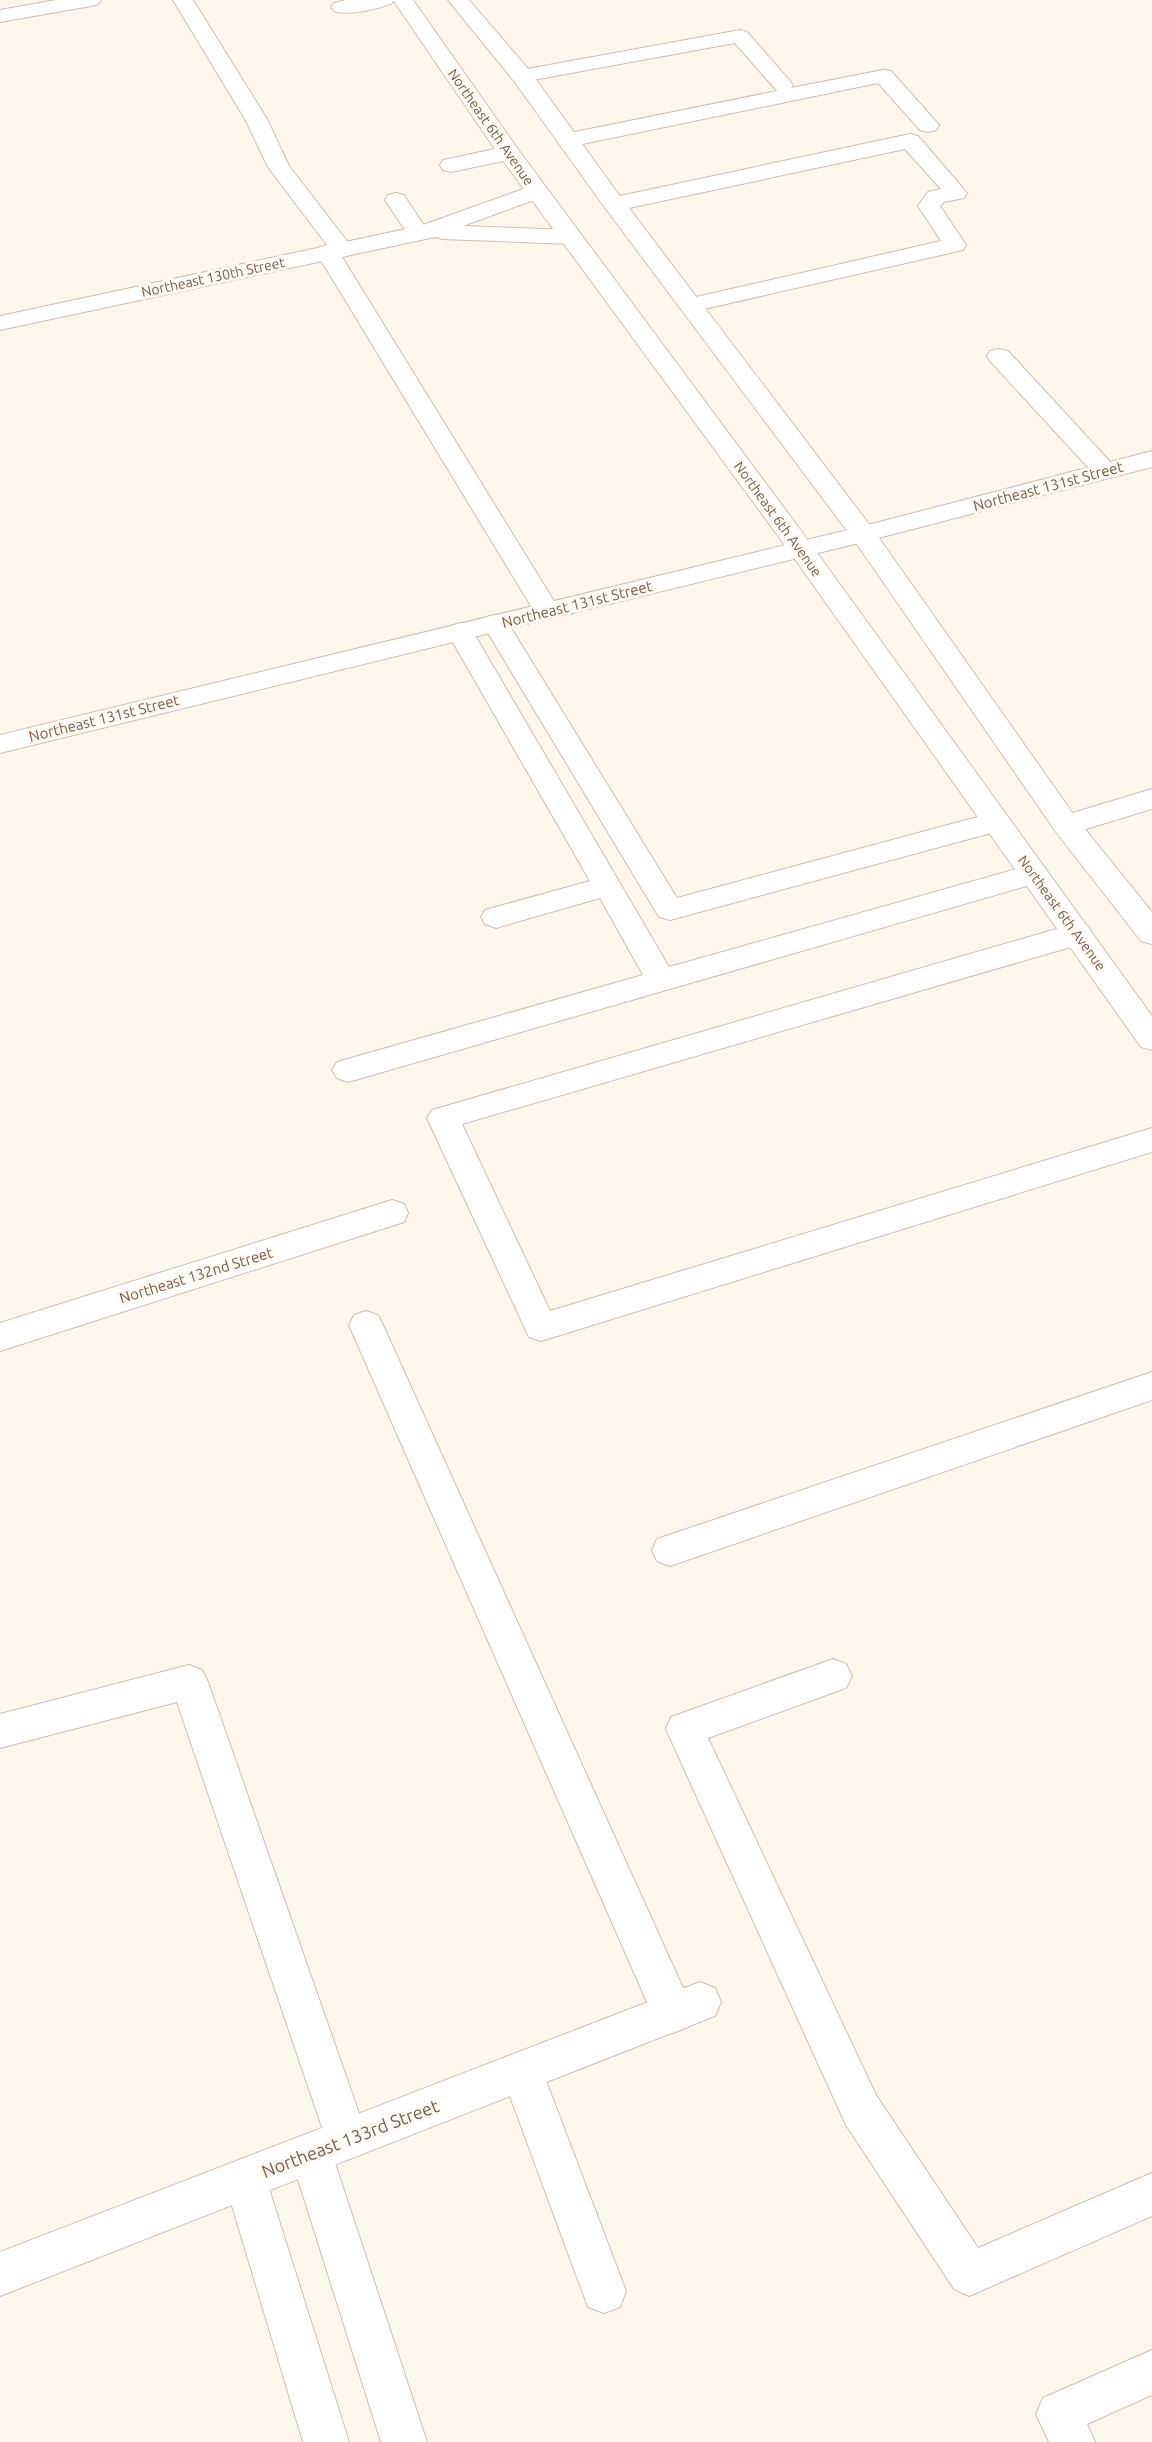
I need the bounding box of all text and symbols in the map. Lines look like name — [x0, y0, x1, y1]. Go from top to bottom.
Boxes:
street label: Northeast 6th Avenue — [445, 66, 537, 188]
street label: Northeast 130th Street — [140, 254, 287, 300]
street label: Northeast 6th Avenue — [731, 458, 825, 580]
street label: Northeast 131st Street — [971, 458, 1125, 514]
street label: Northeast 131st Street — [500, 577, 654, 631]
street label: Northeast 131st Street — [27, 691, 181, 745]
street label: Northeast 6th Avenue — [1015, 852, 1109, 974]
street label: Northeast 132nd Street — [117, 1244, 275, 1306]
street label: Northeast 133rd Street — [259, 2095, 441, 2181]

